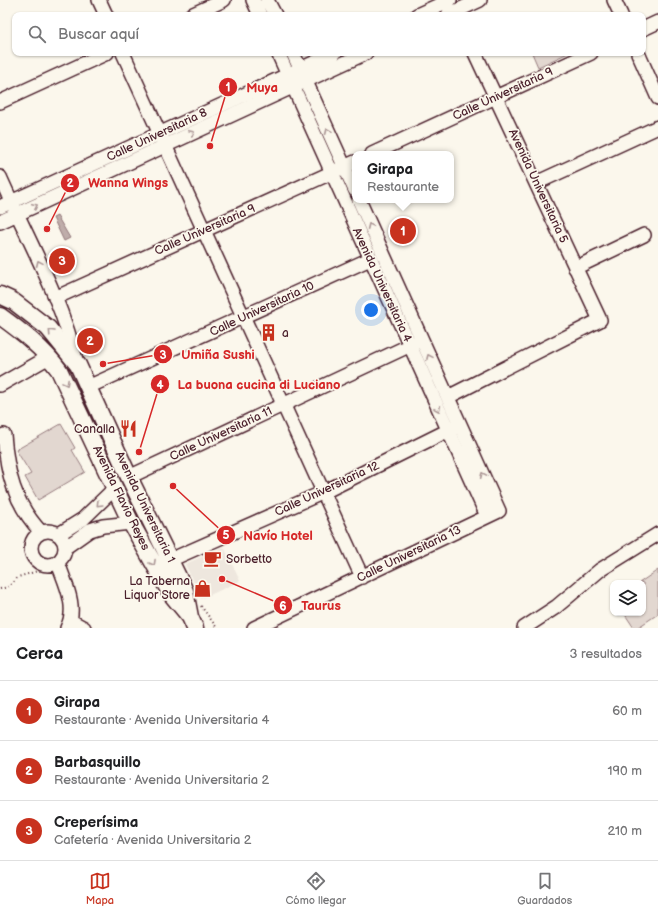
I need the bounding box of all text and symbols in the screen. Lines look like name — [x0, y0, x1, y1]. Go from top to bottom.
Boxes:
search box — [12, 12, 646, 56]
icon: search — [26, 23, 48, 45]
text: Buscar aquí — [58, 25, 139, 44]
street label: Calle Universitaria 9 — [450, 64, 556, 124]
callout: Muya — [218, 75, 285, 100]
text: 1 — [225, 80, 231, 95]
text: Muya — [246, 80, 278, 96]
street label: Calle Universitaria 8 — [104, 105, 210, 165]
street label: Avenida Universitaria 5 — [505, 127, 571, 246]
one-way arrow — [325, 128, 333, 135]
one-way arrow — [187, 130, 195, 138]
popup — [352, 151, 454, 203]
text: Girapa — [367, 160, 413, 179]
callout: Wanna Wings — [60, 170, 176, 195]
text: Wanna Wings — [88, 175, 168, 191]
text: 2 — [66, 176, 74, 191]
text: Restaurante — [367, 179, 439, 195]
street label: Calle Universitaria 9 — [152, 201, 258, 259]
one-way arrow — [32, 202, 39, 210]
pin: 1 — [390, 216, 416, 246]
one-way arrow — [367, 222, 375, 229]
street label: Avenida Universitaria 4 — [349, 225, 415, 345]
pin: 3 — [49, 246, 75, 276]
one-way arrow — [36, 260, 44, 267]
street label: Calle Universitaria 10 — [207, 278, 317, 340]
your location — [361, 300, 381, 320]
building icon: a — [259, 323, 279, 343]
pin: 2 — [77, 326, 103, 356]
place label: a — [282, 326, 289, 340]
one-way arrow — [49, 329, 56, 337]
callout: Umiña Sushi — [153, 342, 263, 367]
text: Umiña Sushi — [181, 347, 255, 363]
text: 3 — [159, 348, 167, 363]
one-way arrow — [426, 354, 434, 361]
callout: La buona cucina di Luciano — [150, 372, 349, 397]
text: La buona cucina di Luciano — [178, 377, 340, 393]
text: 4 — [156, 378, 164, 393]
one-way arrow — [62, 379, 69, 386]
street label: Calle Universitaria 11 — [167, 404, 275, 464]
one-way arrow — [434, 405, 442, 412]
restaurant icon: Canalla — [118, 419, 138, 439]
place label: Canalla — [74, 422, 115, 437]
street label: Avenida Flavio Reyes — [89, 443, 153, 553]
street label: Avenida Universitaria 1 — [112, 449, 178, 565]
street label: Calle Universitaria 12 — [272, 458, 382, 520]
one-way arrow — [480, 472, 488, 480]
one-way arrow — [96, 499, 104, 507]
street label: Calle Universitaria 13 — [354, 522, 464, 586]
callout: Navío Hotel — [216, 523, 321, 548]
text: 5 — [223, 528, 230, 543]
text: Navío Hotel — [243, 528, 313, 544]
cafe icon: Sorbetto — [203, 549, 223, 569]
place label: Sorbetto — [226, 552, 272, 567]
one-way arrow — [149, 558, 156, 566]
place label: La Taberna Liquor Store — [124, 574, 190, 603]
shop icon: La Taberna Liquor Store — [193, 578, 213, 598]
map controls — [610, 580, 646, 616]
button: layers — [610, 580, 646, 616]
callout: Taurus — [273, 593, 349, 618]
text: Taurus — [301, 598, 341, 614]
text: 6 — [279, 599, 287, 614]
text: Cerca — [16, 644, 63, 664]
text: 3 resultados — [570, 646, 642, 662]
text: Girapa — [54, 693, 100, 712]
text: 1 — [26, 703, 32, 719]
text: 60 m — [612, 703, 642, 719]
text: Restaurante · Avenida Universitaria 4 — [54, 712, 270, 728]
text: Barbasquillo — [54, 753, 141, 772]
text: 2 — [25, 763, 33, 779]
text: 190 m — [608, 763, 642, 779]
text: Restaurante · Avenida Universitaria 2 — [54, 772, 269, 788]
text: Creperísima — [54, 813, 138, 832]
text: 3 — [25, 823, 33, 839]
text: 210 m — [608, 823, 642, 839]
text: Cafetería · Avenida Universitaria 2 — [54, 832, 252, 848]
tab: Mapa — [86, 870, 114, 907]
tab: Cómo llegar — [286, 870, 346, 907]
tab: Guardados — [517, 870, 572, 907]

